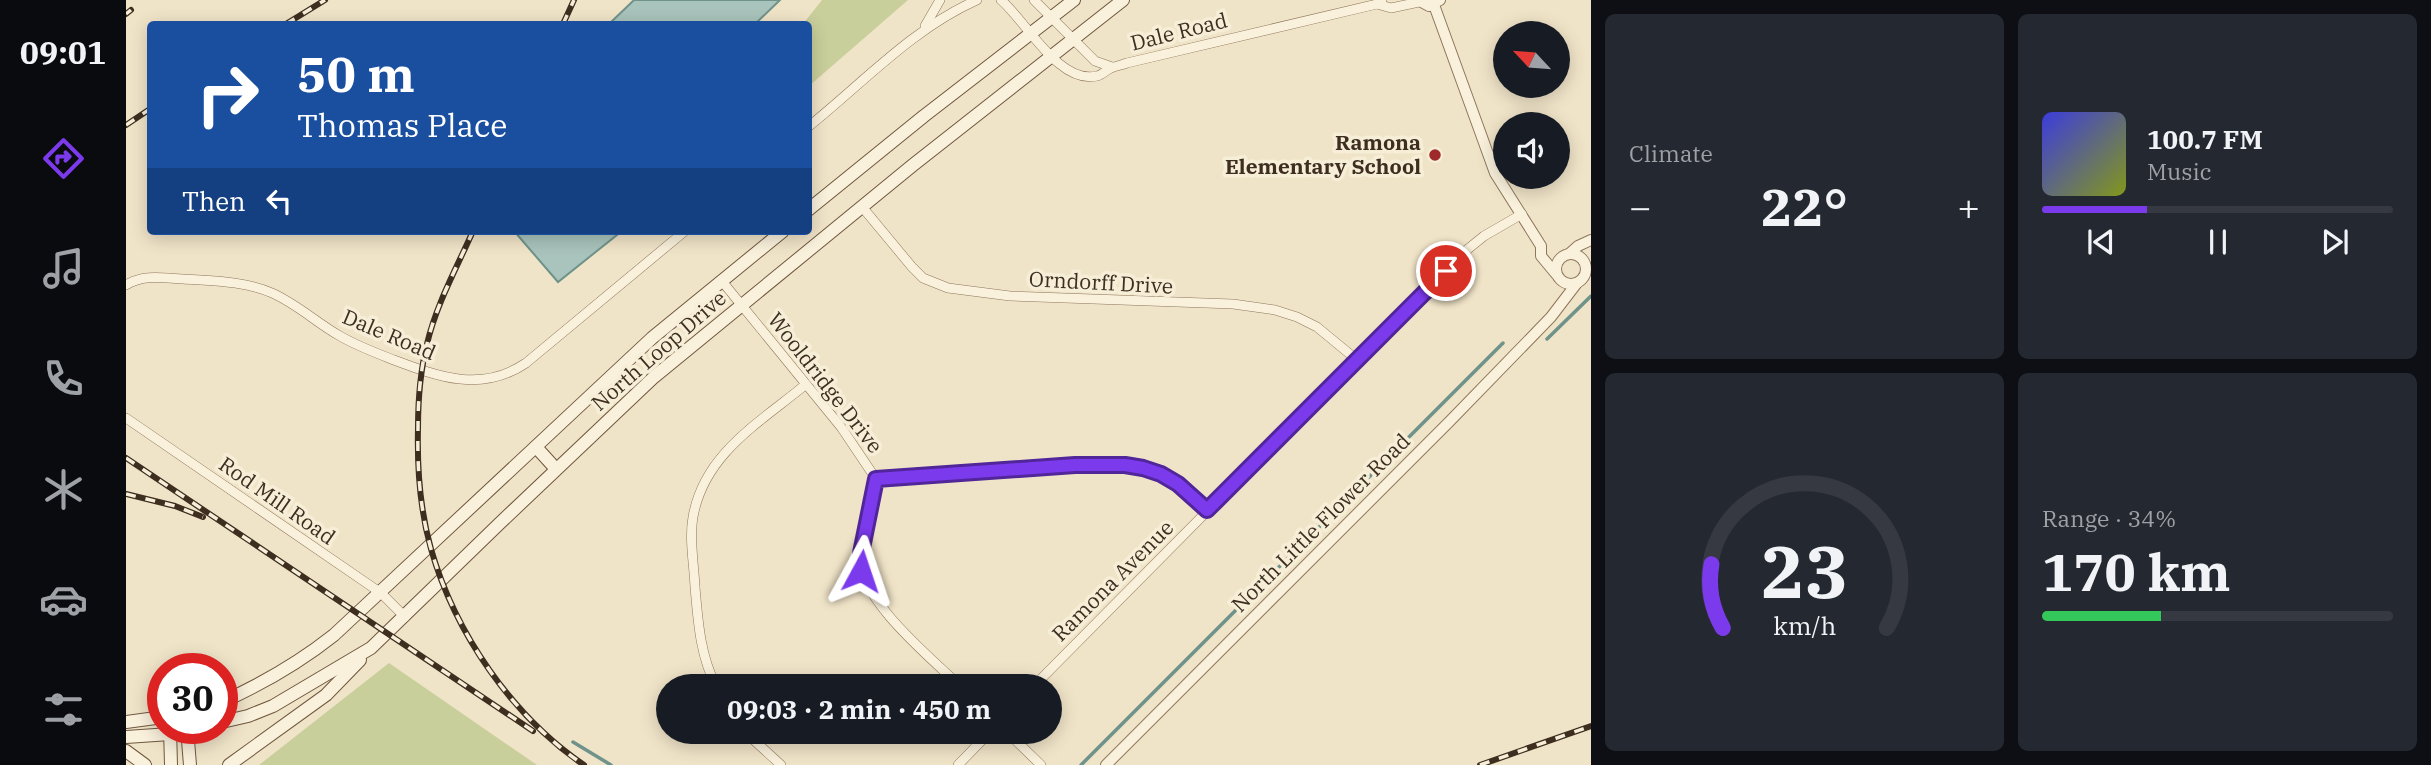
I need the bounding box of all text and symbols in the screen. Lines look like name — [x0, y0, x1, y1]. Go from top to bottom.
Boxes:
street label: Dale Road — [1127, 5, 1230, 57]
north arrow — [1493, 21, 1570, 98]
map controls — [1493, 21, 1570, 189]
text: 09:01 — [20, 31, 106, 73]
text: 50 m — [297, 42, 415, 105]
icon: right — [182, 49, 273, 140]
text: Thomas Place — [297, 104, 507, 146]
button: sound — [1493, 112, 1570, 189]
text: 100.7 FM — [2147, 122, 2263, 156]
place label: Ramona Elementary School — [1225, 128, 1421, 180]
icon: directions — [39, 134, 88, 183]
text: Climate — [1629, 138, 1713, 168]
marker: Ramona Elementary School — [1427, 147, 1443, 163]
text: Music — [2147, 156, 2212, 186]
text: 22° — [1761, 173, 1848, 240]
icon: left — [260, 182, 298, 220]
text: − — [1629, 182, 1652, 231]
text: + — [1957, 182, 1980, 231]
text: Then — [182, 184, 246, 218]
icon: previous — [2082, 223, 2120, 261]
icon: pause — [2199, 223, 2237, 261]
icon: next — [2316, 223, 2354, 261]
pin — [1416, 241, 1476, 301]
icon: music — [39, 244, 88, 293]
icon: arrive — [1427, 252, 1465, 290]
street label: Orndorff Drive — [1028, 264, 1174, 300]
street label: North Loop Drive — [585, 284, 732, 417]
street label: Dale Road — [338, 302, 441, 366]
street label: Wooldridge Drive — [762, 306, 890, 459]
icon: phone — [39, 354, 88, 403]
street label: North Little Flower Road — [1225, 427, 1416, 618]
street label: Rod Mill Road — [214, 450, 341, 551]
icon: climate — [39, 465, 88, 514]
text: Range · 34% — [2042, 503, 2176, 533]
street label: Ramona Avenue — [1045, 513, 1179, 647]
text: 23 — [1761, 523, 1848, 618]
position arrow — [824, 534, 898, 608]
text: 170 km — [2042, 538, 2231, 605]
icon: car — [39, 575, 88, 624]
text: km/h — [1773, 609, 1836, 642]
speed limit sign: 30 — [147, 653, 238, 744]
icon: filters — [39, 685, 88, 734]
text: 09:03 · 2 min · 450 m — [727, 692, 991, 726]

